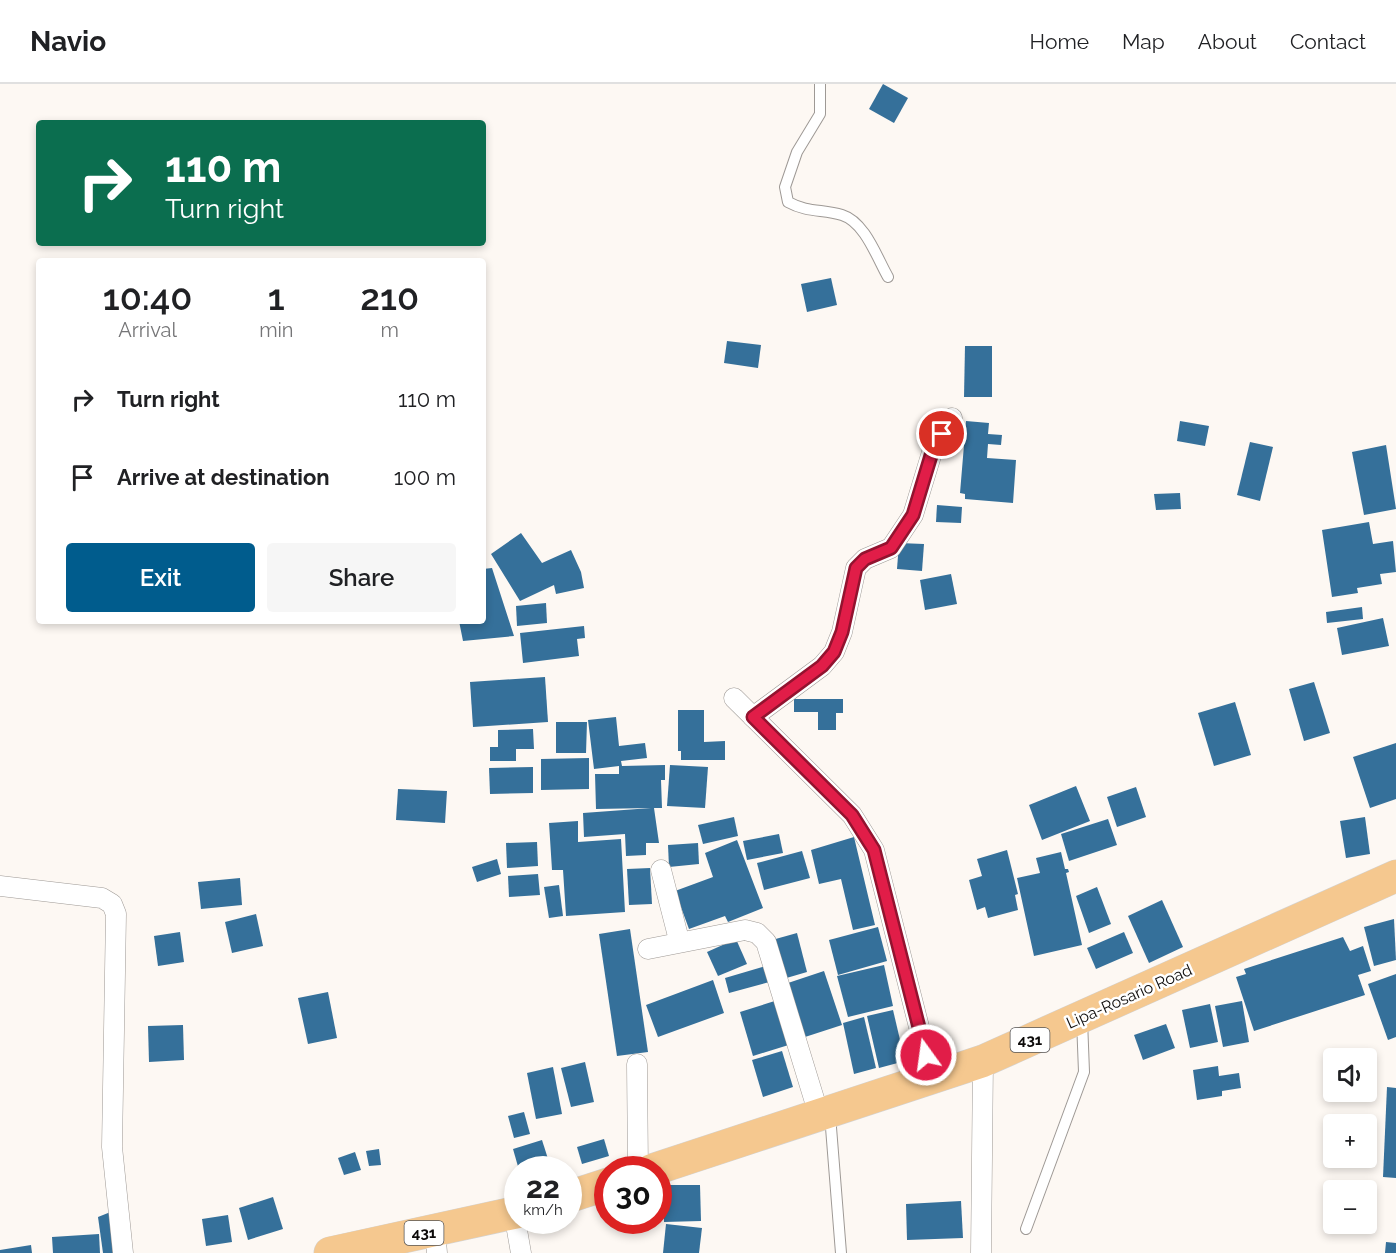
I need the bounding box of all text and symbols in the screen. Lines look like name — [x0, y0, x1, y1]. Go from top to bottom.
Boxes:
text: Navio — [30, 25, 106, 58]
text: Home — [1030, 29, 1089, 54]
text: Map — [1122, 29, 1165, 54]
text: About — [1198, 29, 1257, 54]
text: Contact — [1290, 29, 1366, 54]
text: 110 m — [165, 143, 281, 192]
icon: right — [66, 144, 144, 222]
text: Turn right — [165, 193, 284, 224]
text: 10:40 — [103, 276, 192, 318]
text: 1 — [268, 276, 285, 318]
text: 210 — [360, 276, 419, 318]
text: Arrival — [118, 318, 177, 342]
text: min — [259, 318, 294, 342]
text: m — [381, 318, 399, 342]
icon: right — [66, 383, 99, 416]
text: Turn right — [117, 386, 220, 412]
text: 110 m — [398, 386, 456, 412]
pin — [916, 408, 967, 459]
icon: arrive — [925, 417, 958, 450]
icon: arrive — [66, 461, 99, 494]
text: Arrive at destination — [117, 464, 330, 490]
text: 100 m — [394, 464, 456, 490]
button: Exit — [66, 543, 255, 612]
button: Share — [267, 543, 456, 612]
street label: Lipa-Rosario Road — [1063, 960, 1195, 1033]
position arrow — [894, 1023, 958, 1087]
road number: 431 — [1010, 1028, 1050, 1052]
map controls — [1323, 1048, 1377, 1234]
button: sound — [1323, 1048, 1377, 1102]
button: + — [1323, 1114, 1377, 1168]
speed limit sign: 30 — [594, 1156, 672, 1234]
text: 22 — [526, 1170, 560, 1205]
button: − — [1323, 1180, 1377, 1234]
text: km/h — [523, 1201, 563, 1219]
road number: 431 — [404, 1221, 444, 1245]

